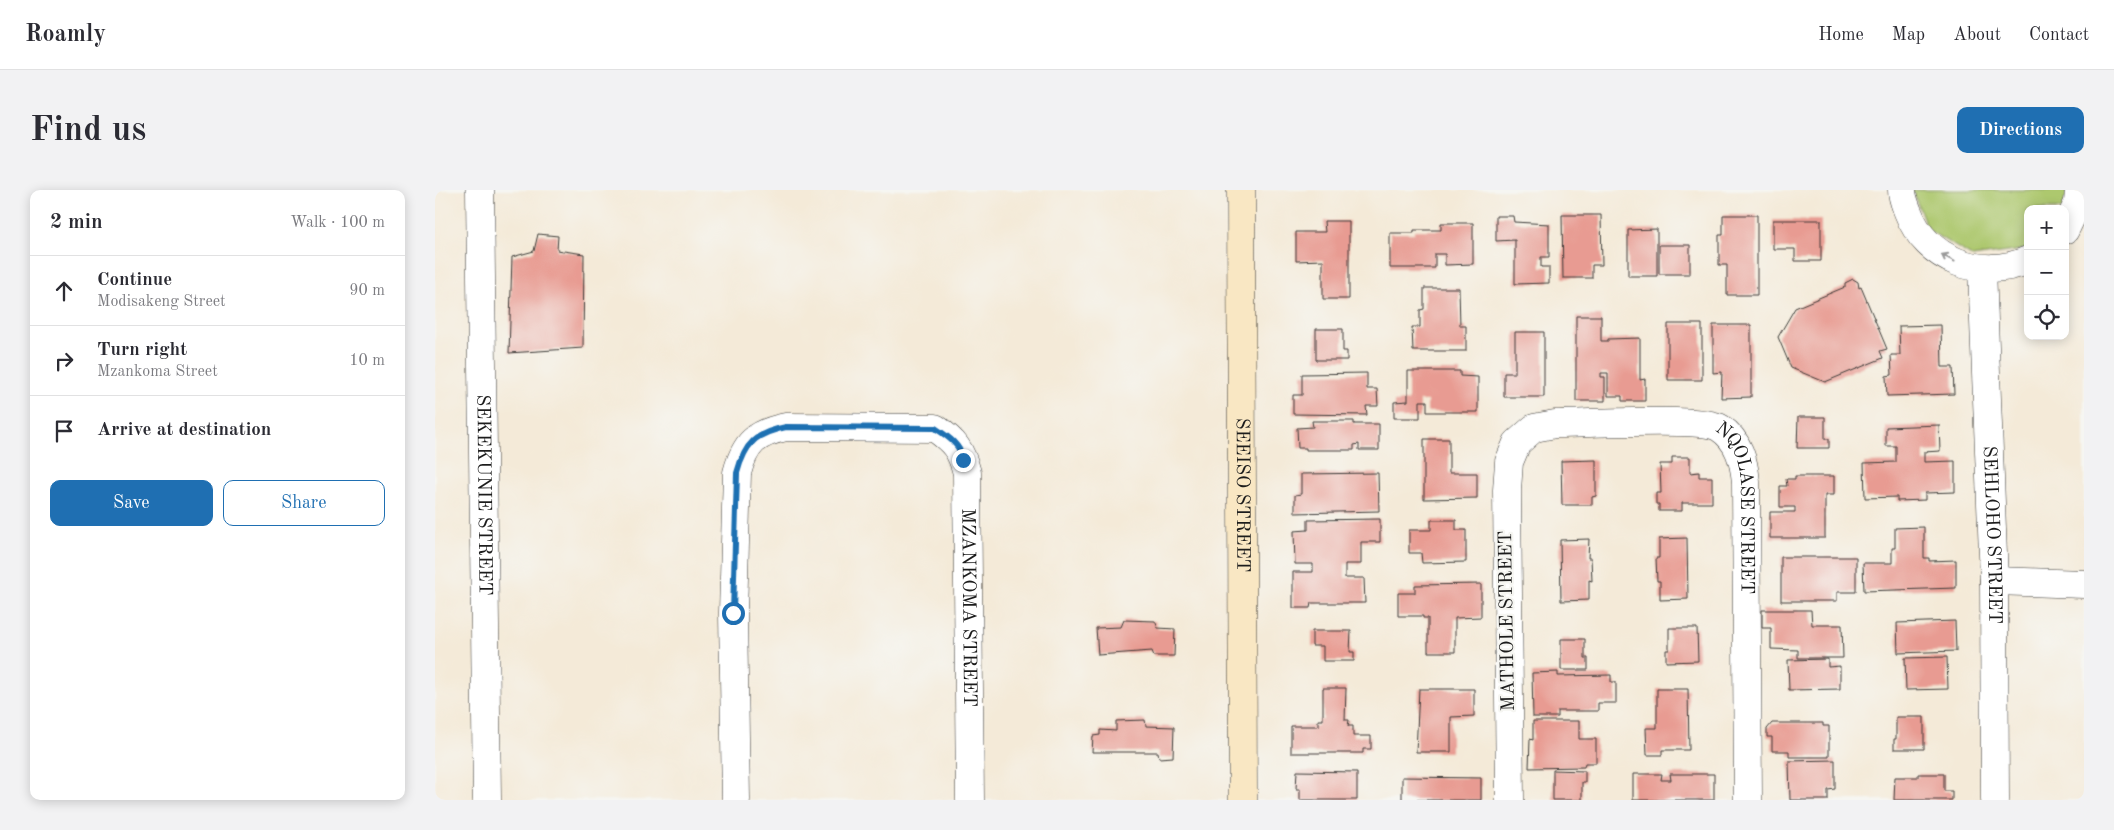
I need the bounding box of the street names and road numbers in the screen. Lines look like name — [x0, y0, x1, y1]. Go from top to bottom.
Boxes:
street label: SEKEKUNIE STREET — [473, 394, 494, 596]
street label: SEEISO STREET — [1232, 418, 1252, 572]
street label: NQOLASE STREET — [1712, 418, 1756, 594]
street label: SEHLOHO STREET — [1979, 445, 2004, 624]
street label: MZANKOMA STREET — [958, 508, 979, 707]
street label: MATHOLE STREET — [1497, 531, 1519, 711]

